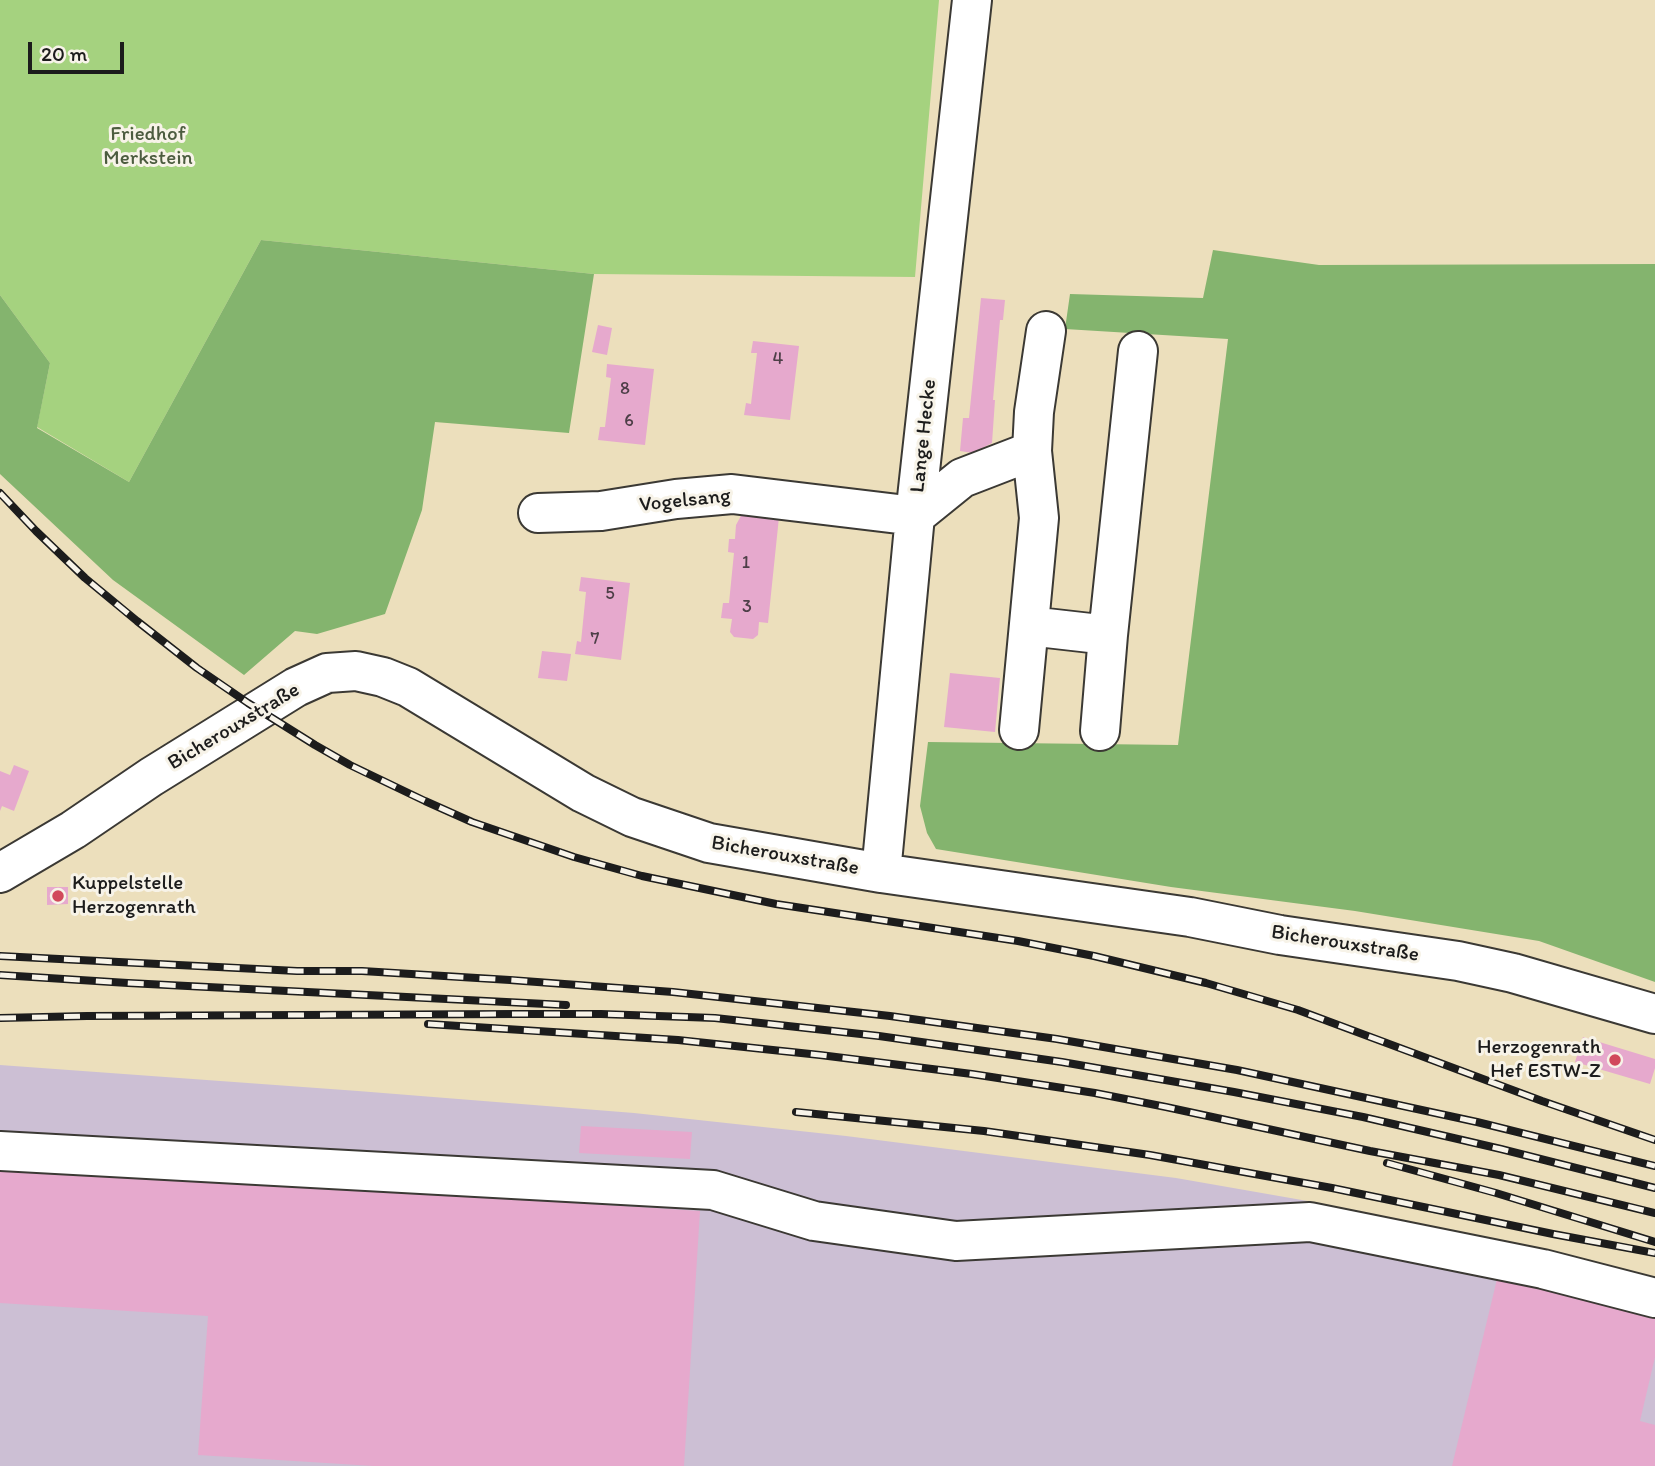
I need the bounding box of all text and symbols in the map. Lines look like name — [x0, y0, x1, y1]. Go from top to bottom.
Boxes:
scale bar — [32, 28, 128, 72]
text: 20 m — [41, 41, 87, 66]
park label: Friedhof Merkstein — [103, 122, 193, 172]
house number: 4 — [773, 348, 783, 370]
house number: 8 — [620, 378, 630, 400]
street label: Lange Hecke — [906, 378, 942, 494]
house number: 6 — [624, 410, 634, 432]
street label: Vogelsang — [638, 484, 732, 518]
house number: 1 — [742, 552, 750, 574]
house number: 5 — [605, 583, 615, 605]
house number: 3 — [742, 596, 752, 618]
house number: 7 — [591, 628, 599, 650]
street label: Bicherouxstraße — [163, 678, 305, 776]
street label: Bicherouxstraße — [709, 831, 861, 881]
place label: Kuppelstelle Herzogenrath — [72, 871, 196, 921]
marker: Kuppelstelle Herzogenrath — [50, 888, 66, 904]
street label: Bicherouxstraße — [1269, 920, 1421, 968]
place label: Herzogenrath Hef ESTW-Z — [1477, 1035, 1601, 1085]
marker: Herzogenrath Hef ESTW-Z — [1607, 1052, 1623, 1068]

